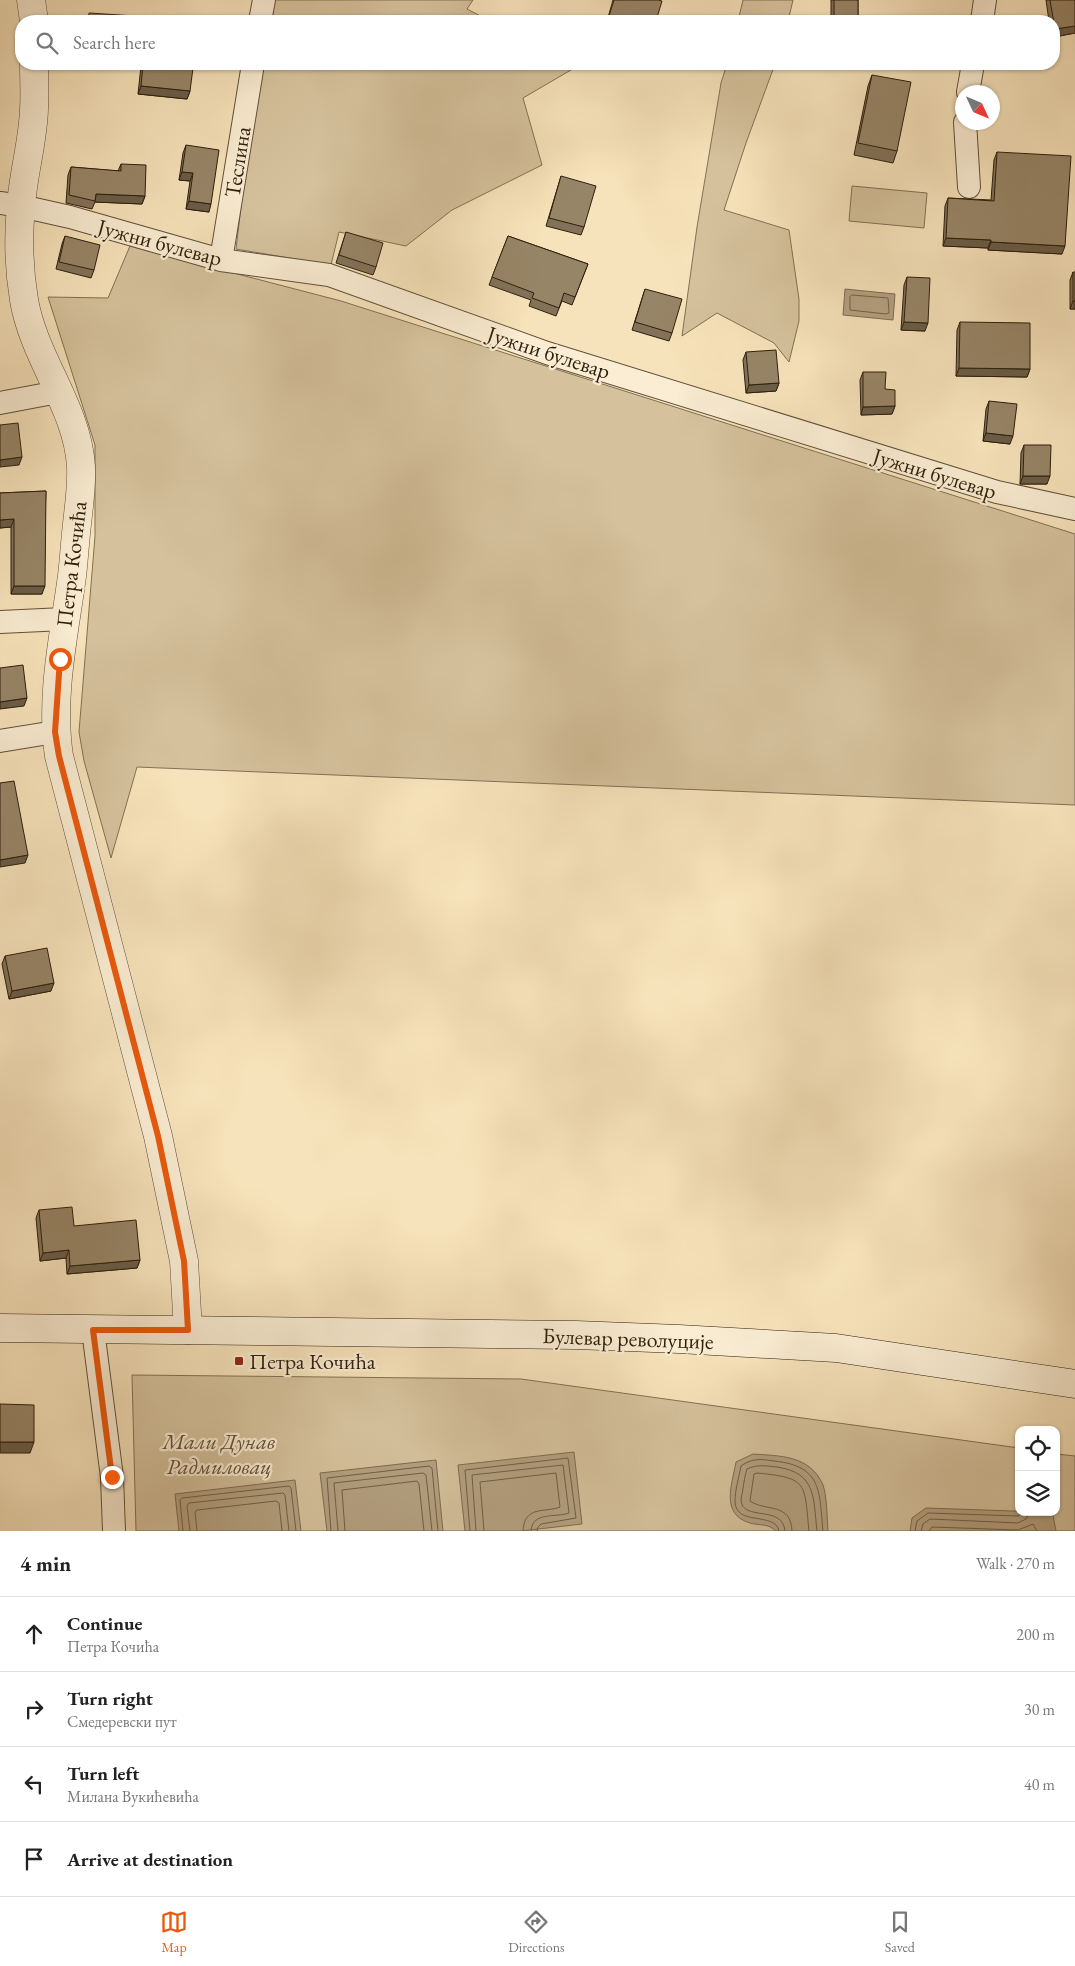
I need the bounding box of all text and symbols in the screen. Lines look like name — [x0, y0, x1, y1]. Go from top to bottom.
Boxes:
search box — [15, 15, 1060, 70]
icon: search — [33, 29, 61, 57]
text: Search here — [73, 30, 155, 55]
north arrow — [955, 85, 1000, 130]
street label: Теслина — [218, 124, 257, 200]
street label: Јужни булевар — [93, 211, 225, 273]
street label: Јужни булевар — [482, 318, 614, 386]
street label: Јужни булевар — [868, 440, 1000, 506]
street label: Петра Кочића — [49, 499, 94, 629]
route start — [49, 648, 72, 671]
street label: Булевар револуције — [542, 1321, 715, 1356]
place label: Петра Кочића — [249, 1347, 376, 1376]
marker: Петра Кочића — [233, 1355, 245, 1367]
map controls — [1015, 1426, 1060, 1516]
button: locate — [1015, 1426, 1060, 1471]
park label: Мали Дунав Радмиловац — [161, 1427, 276, 1481]
route end — [101, 1466, 124, 1489]
button: layers — [1015, 1471, 1060, 1516]
text: 4 min — [20, 1550, 71, 1577]
text: Walk · 270 m — [976, 1553, 1055, 1574]
text: Continue — [67, 1611, 142, 1636]
icon: ahead — [20, 1620, 48, 1648]
text: 200 m — [1016, 1624, 1055, 1645]
text: Петра Кочића — [67, 1636, 159, 1657]
text: Turn right — [67, 1686, 153, 1711]
icon: right — [20, 1695, 48, 1723]
text: 30 m — [1024, 1699, 1055, 1720]
text: Смедеревски пут — [67, 1711, 177, 1732]
text: Turn left — [67, 1761, 139, 1786]
icon: left — [20, 1770, 48, 1798]
text: 40 m — [1024, 1774, 1055, 1795]
text: Милана Вукићевића — [67, 1786, 199, 1807]
icon: arrive — [20, 1845, 48, 1873]
text: Arrive at destination — [67, 1847, 233, 1872]
tab: Map — [160, 1908, 188, 1956]
tab: Directions — [508, 1908, 565, 1956]
tab: Saved — [885, 1908, 915, 1956]

